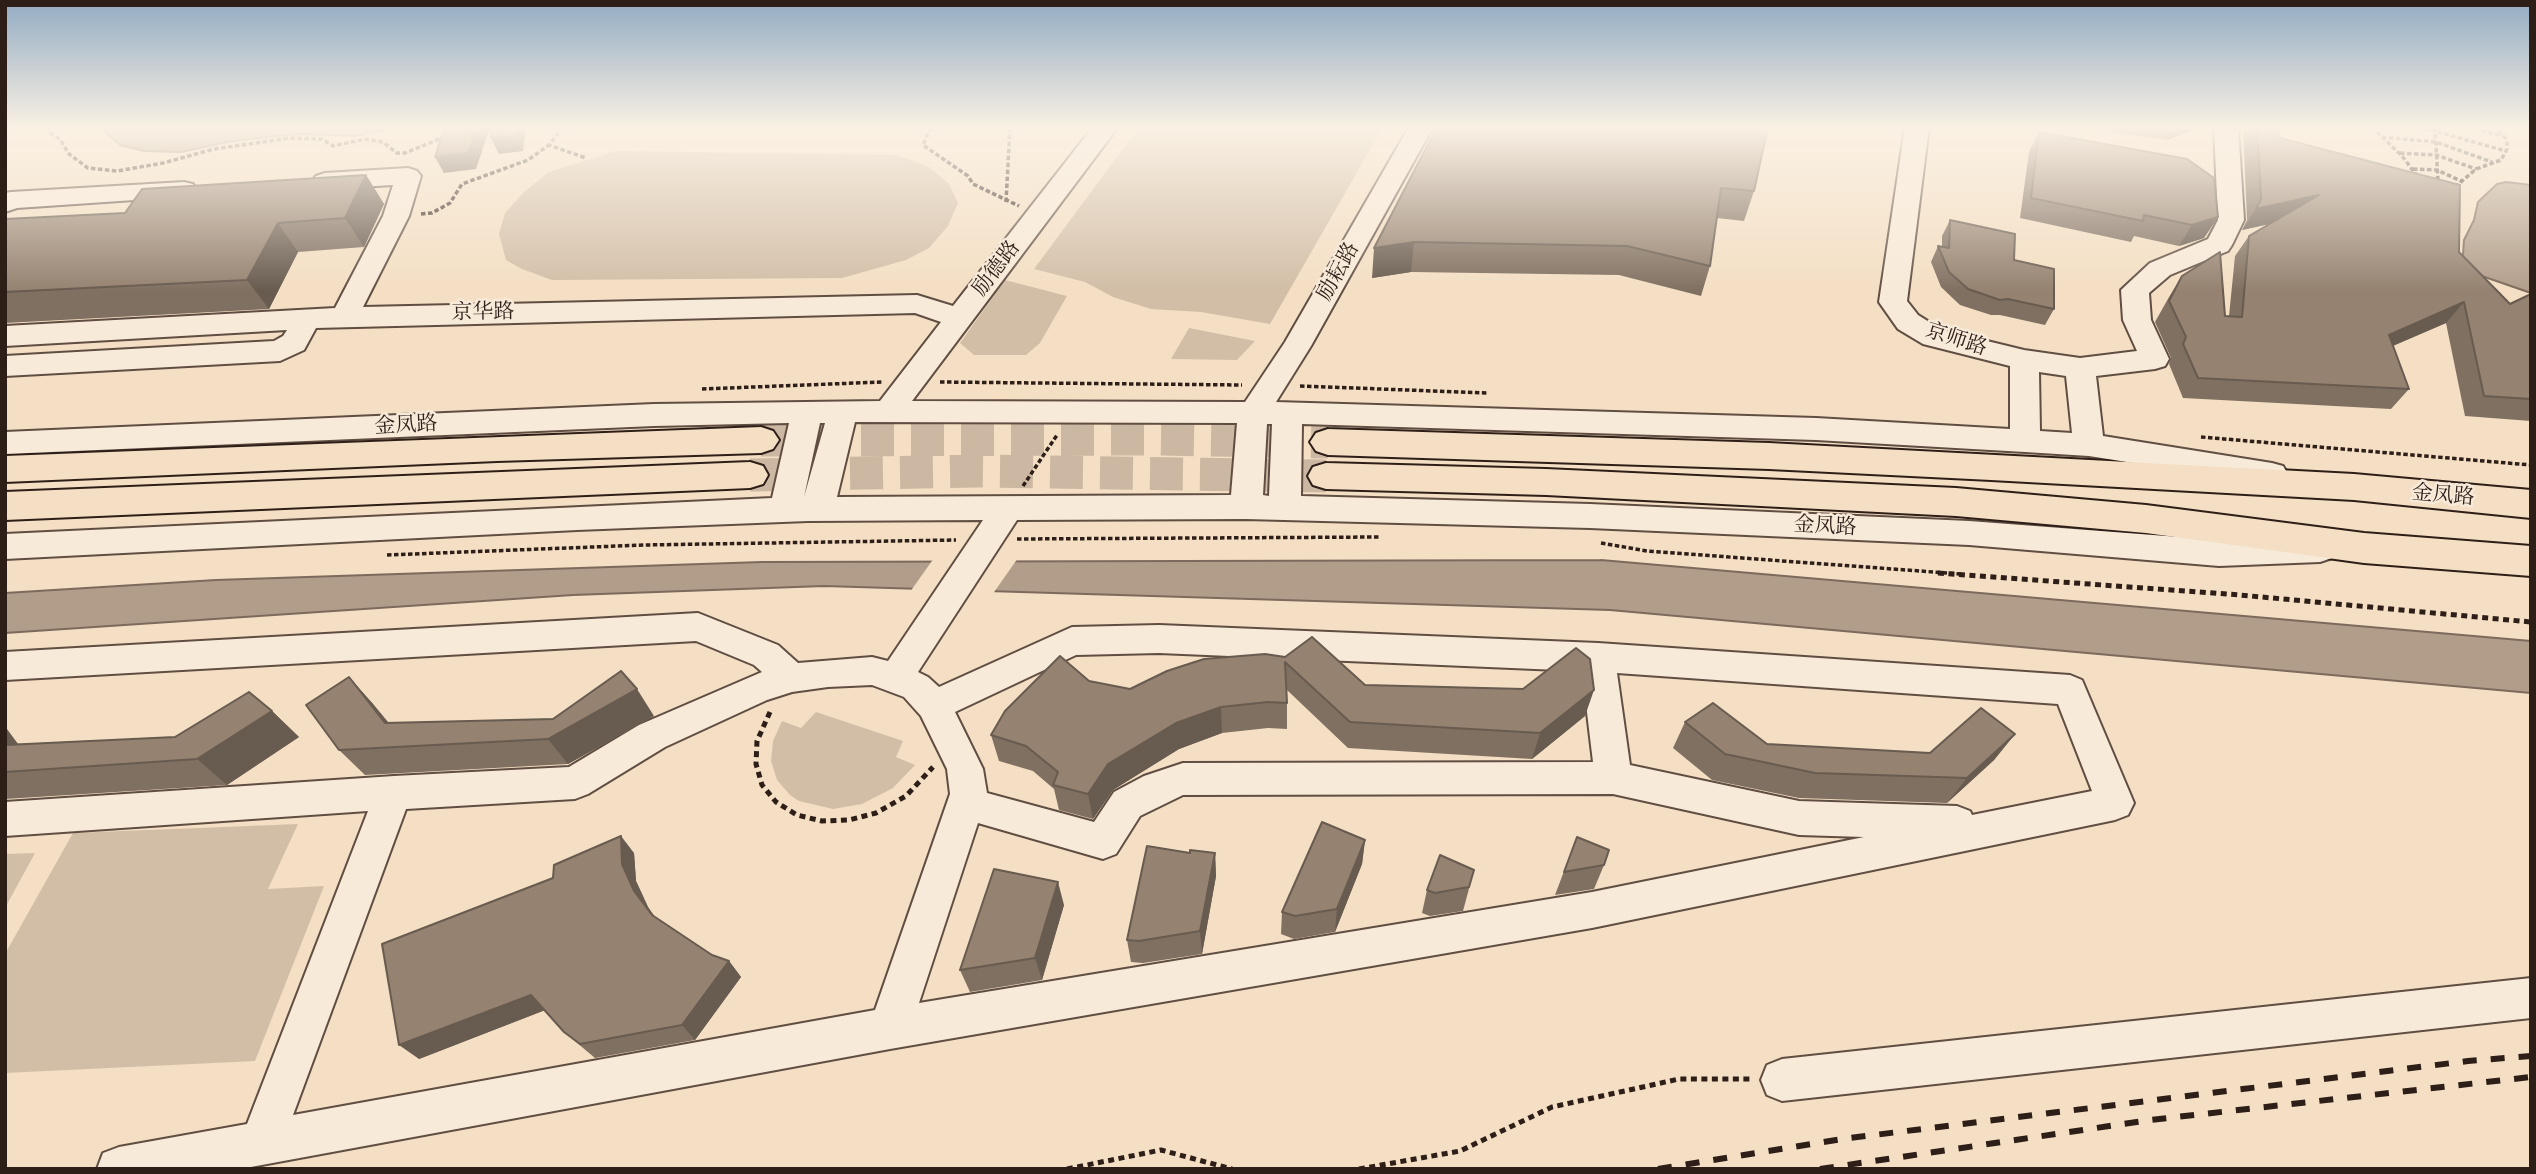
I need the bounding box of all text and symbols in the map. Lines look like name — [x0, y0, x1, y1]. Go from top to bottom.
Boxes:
street label: 励德路 — [968, 236, 1026, 302]
street label: 励耘路 — [1313, 238, 1365, 306]
street label: 京华路 — [451, 300, 515, 326]
street label: 京师路 — [1922, 318, 1990, 362]
street label: 金凤路 — [374, 412, 438, 440]
street label: 金凤路 — [2411, 481, 2475, 511]
street label: 金凤路 — [1793, 513, 1857, 541]

